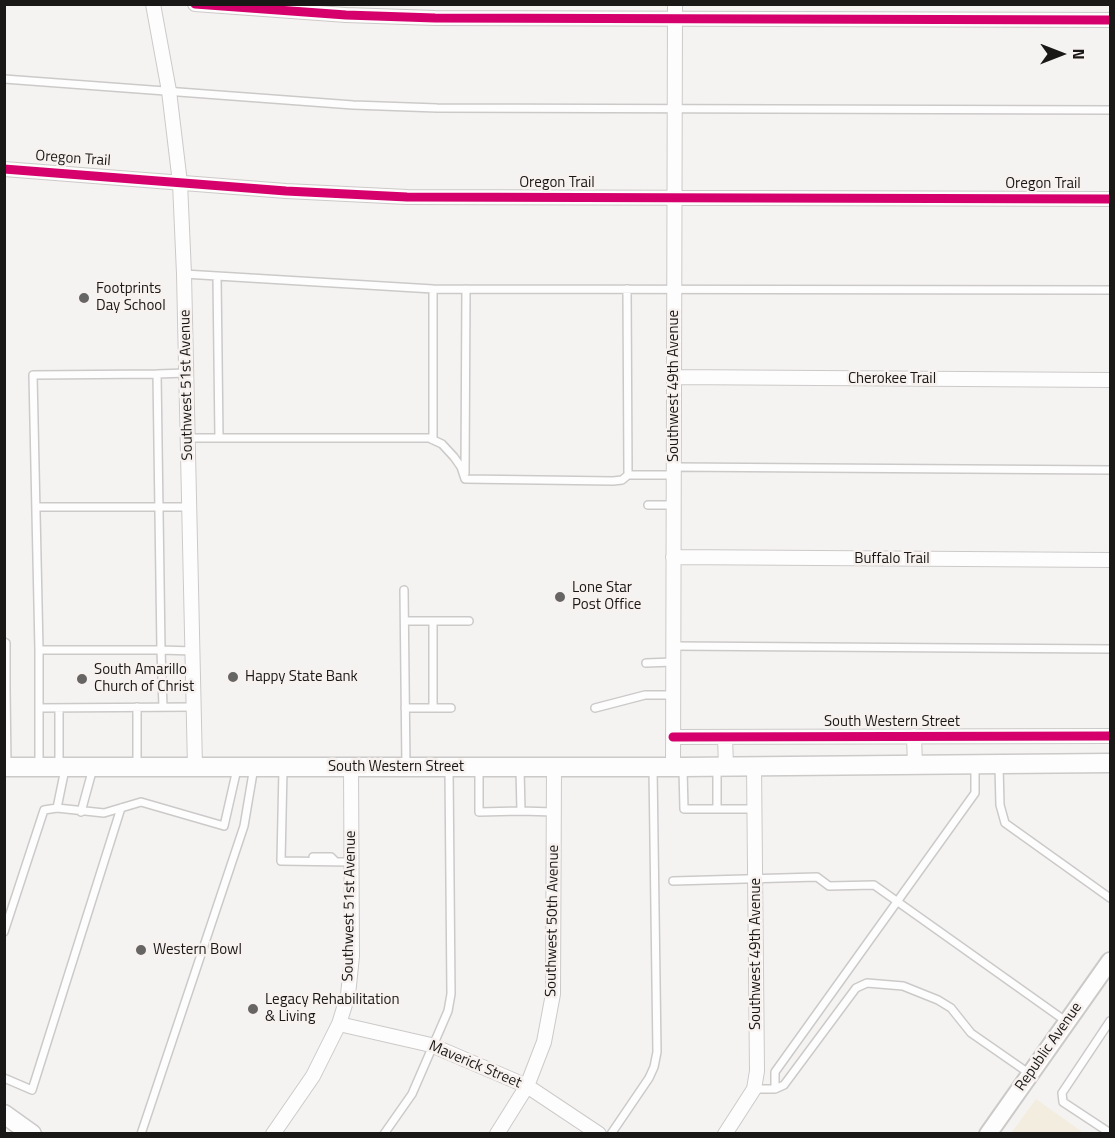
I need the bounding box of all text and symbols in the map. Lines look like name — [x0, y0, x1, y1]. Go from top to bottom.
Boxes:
north arrow — [1031, 24, 1091, 84]
text: N — [1067, 48, 1091, 60]
street label: Oregon Trail — [35, 147, 111, 171]
street label: Oregon Trail — [519, 174, 595, 192]
street label: Oregon Trail — [1005, 175, 1081, 193]
place label: Footprints Day School — [96, 280, 166, 315]
marker: Footprints Day School — [77, 291, 91, 305]
street label: Southwest 51st Avenue — [177, 309, 197, 461]
street label: Southwest 49th Avenue — [665, 310, 683, 462]
street label: Cherokee Trail — [848, 370, 936, 388]
street label: Buffalo Trail — [854, 550, 930, 568]
place label: Lone Star Post Office — [572, 579, 641, 614]
marker: Lone Star Post Office — [553, 590, 567, 604]
place label: South Amarillo Church of Christ — [94, 661, 194, 696]
place label: Happy State Bank — [245, 668, 358, 686]
marker: Happy State Bank — [226, 670, 240, 684]
marker: South Amarillo Church of Christ — [75, 672, 89, 686]
street label: South Western Street — [824, 713, 960, 731]
street label: South Western Street — [328, 758, 464, 776]
street label: Southwest 51st Avenue — [340, 830, 360, 982]
street label: Southwest 50th Avenue — [543, 845, 563, 997]
street label: Southwest 49th Avenue — [747, 878, 765, 1030]
place label: Western Bowl — [153, 941, 242, 959]
marker: Western Bowl — [134, 943, 148, 957]
place label: Legacy Rehabilitation & Living — [265, 991, 399, 1026]
street label: Republic Avenue — [1012, 999, 1086, 1095]
marker: Legacy Rehabilitation & Living — [246, 1002, 260, 1016]
street label: Maverick Street — [426, 1037, 524, 1093]

